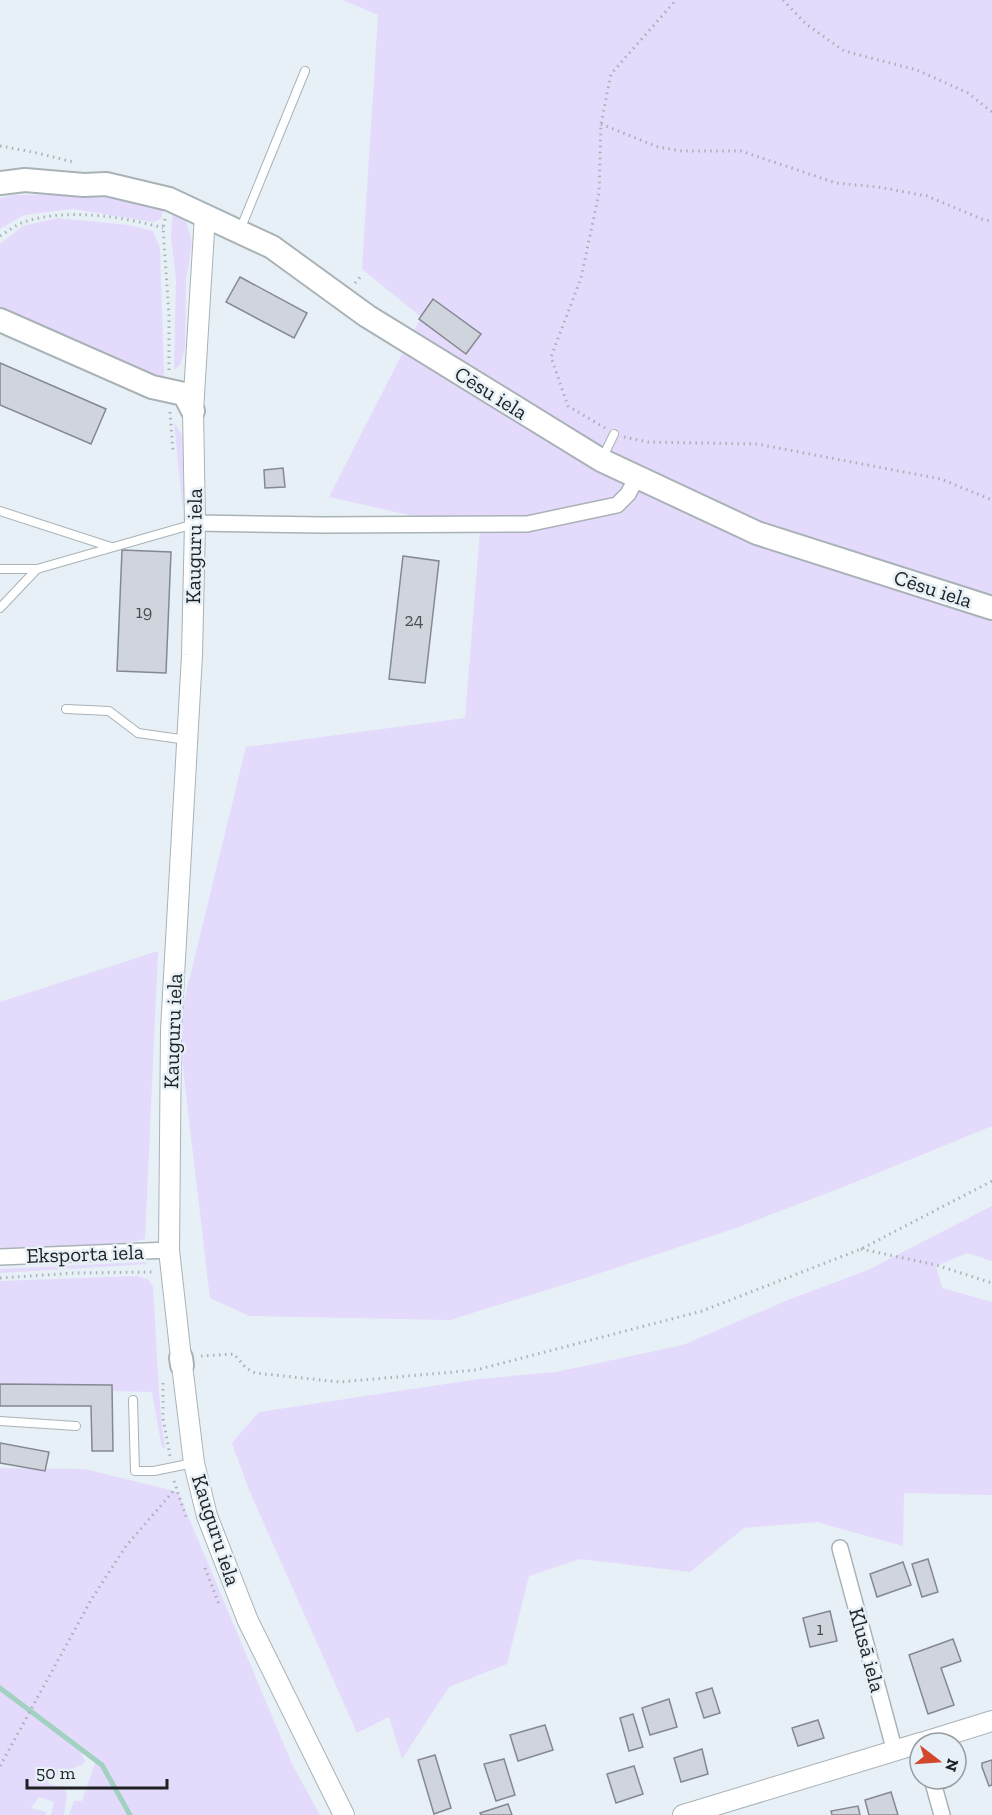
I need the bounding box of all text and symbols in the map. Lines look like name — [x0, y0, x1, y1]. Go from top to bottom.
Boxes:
street label: Cēsu iela — [450, 361, 532, 425]
street label: Kauguru iela — [180, 488, 207, 604]
street label: Cēsu iela — [891, 564, 975, 613]
house number: 19 — [136, 601, 152, 623]
house number: 24 — [405, 609, 424, 631]
street label: Kauguru iela — [158, 973, 187, 1089]
street label: Eksporta iela — [26, 1239, 144, 1268]
street label: Kauguru iela — [187, 1471, 246, 1589]
street label: Klusā iela — [844, 1605, 891, 1695]
house number: 1 — [817, 1618, 824, 1640]
north arrow — [908, 1731, 968, 1791]
scale bar — [27, 1752, 166, 1790]
text: N — [941, 1757, 963, 1774]
text: 50 m — [36, 1762, 76, 1784]

